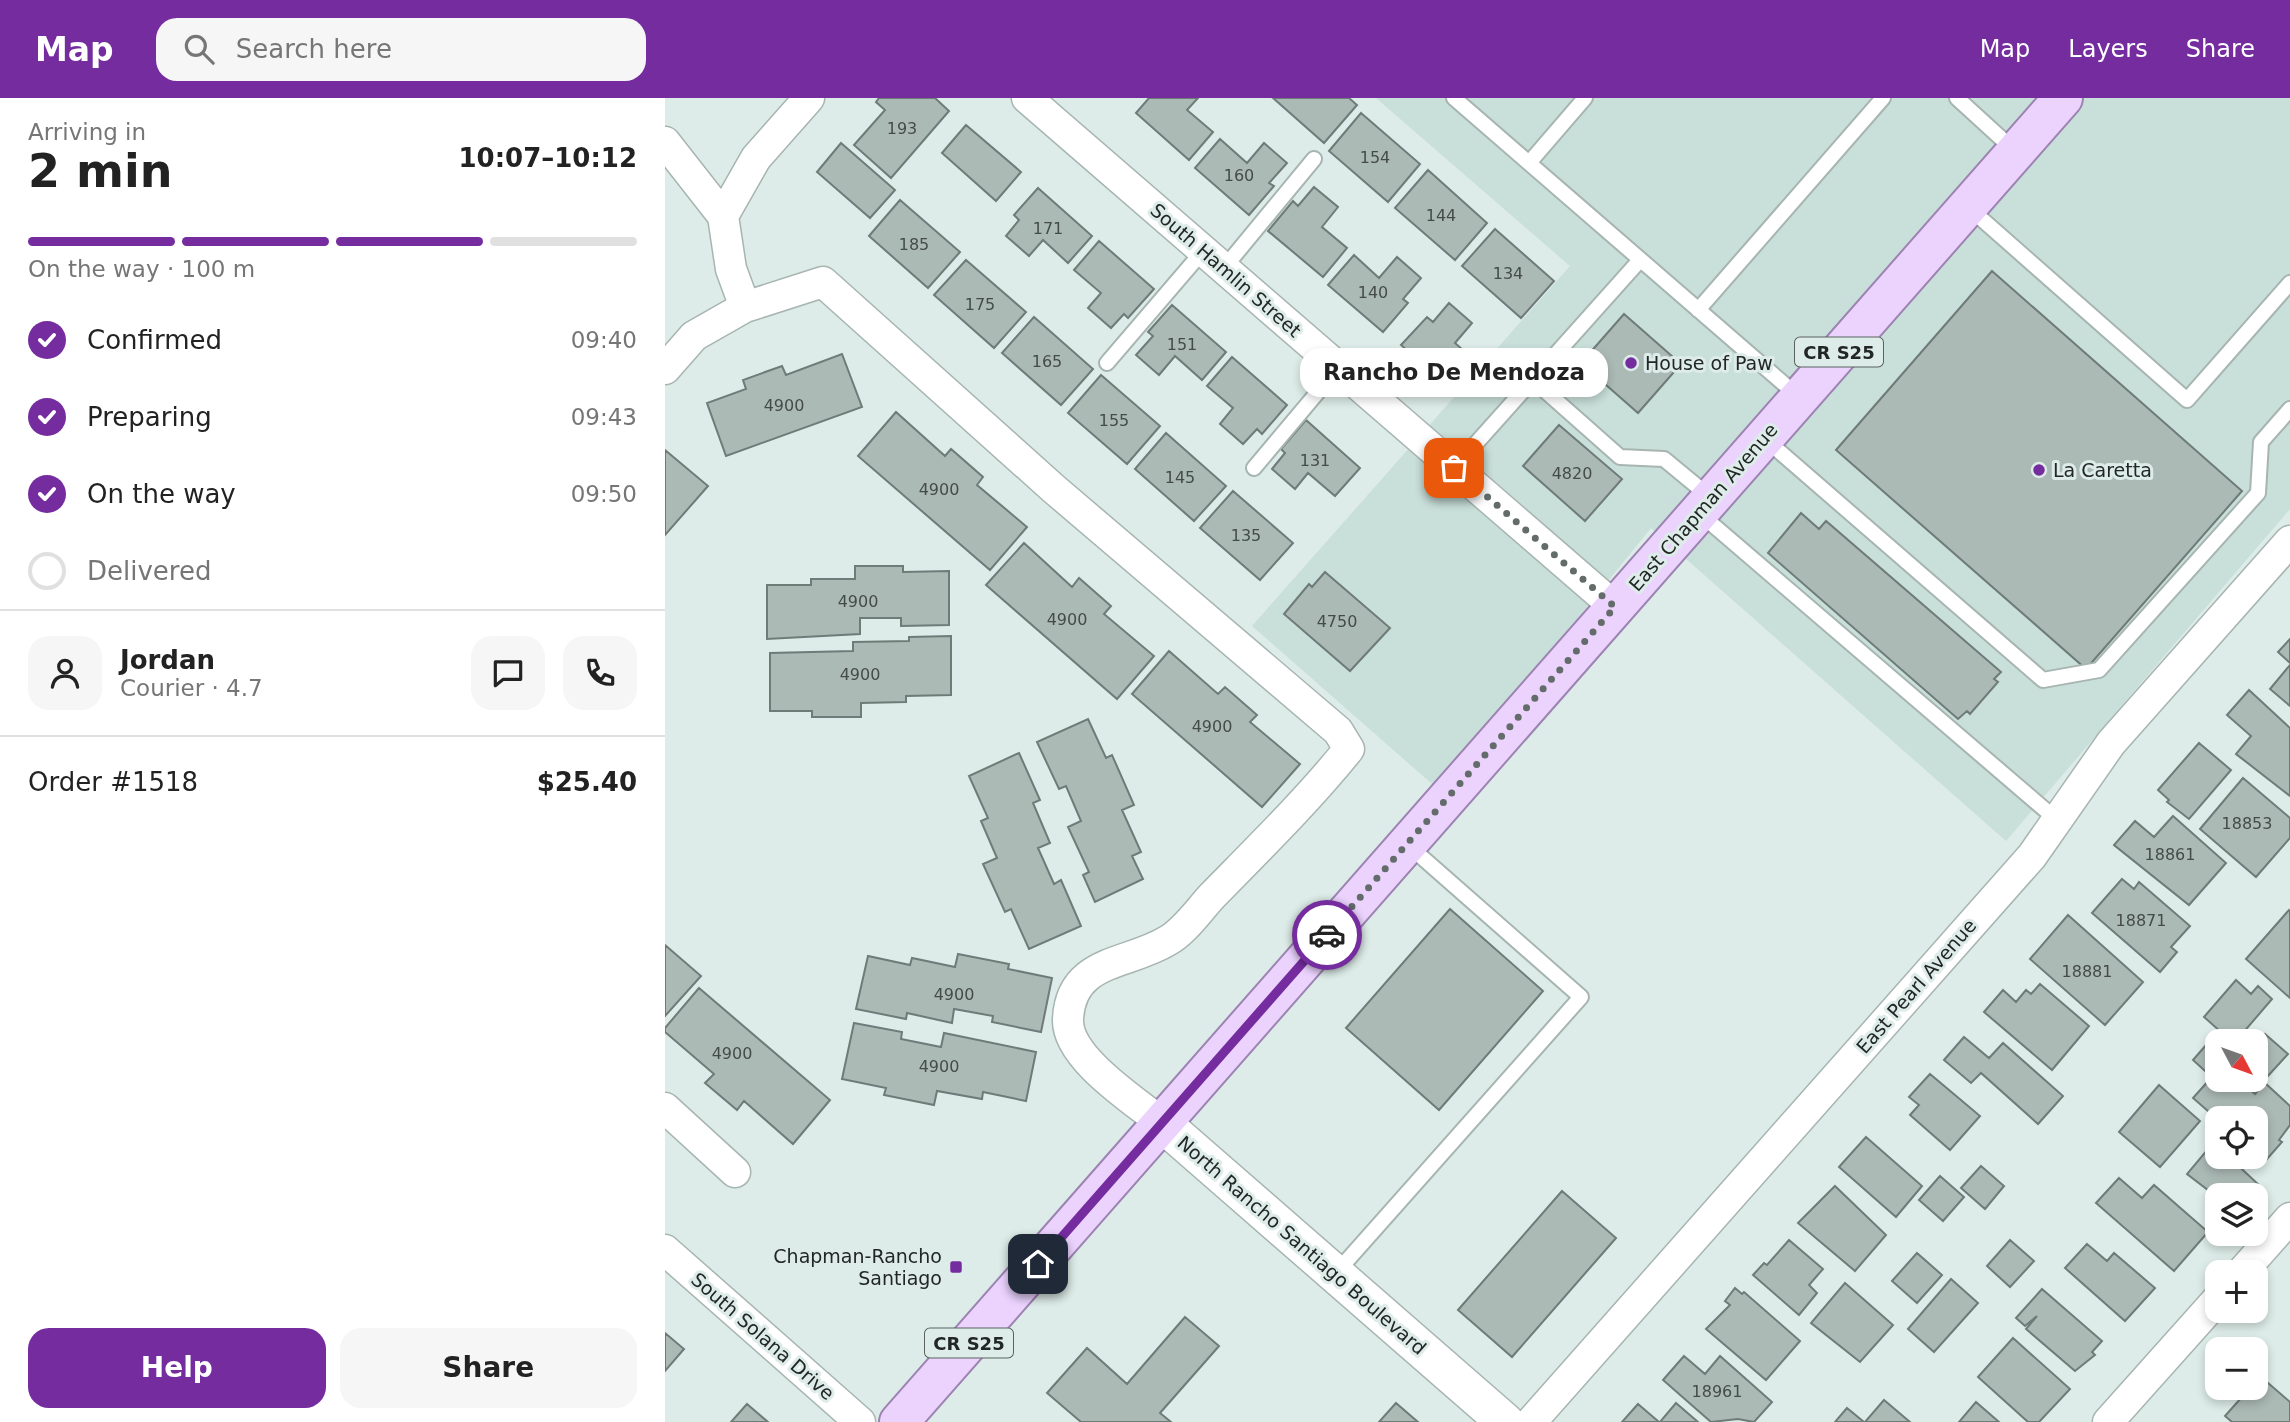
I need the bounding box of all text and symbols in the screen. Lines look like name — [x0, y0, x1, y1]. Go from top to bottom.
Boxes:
search box — [156, 18, 646, 81]
text: Map — [35, 30, 114, 69]
icon: search — [180, 30, 218, 68]
text: Search here — [236, 34, 392, 64]
text: Map — [1980, 35, 2030, 63]
text: Layers — [2068, 35, 2148, 63]
text: Share — [2186, 35, 2255, 63]
text: Arriving in — [28, 119, 146, 145]
house number: 193 — [887, 119, 917, 138]
text: 10:07–10:12 — [458, 143, 637, 173]
text: 2 min — [28, 144, 172, 198]
house number: 154 — [1360, 148, 1390, 167]
house number: 160 — [1224, 166, 1254, 185]
street label: South Hamlin Street — [1146, 199, 1306, 341]
house number: 144 — [1426, 206, 1456, 225]
house number: 171 — [1033, 219, 1063, 238]
house number: 185 — [899, 235, 929, 254]
text: On the way · 100 m — [28, 256, 255, 282]
house number: 134 — [1493, 264, 1523, 283]
house number: 140 — [1358, 283, 1388, 302]
house number: 175 — [965, 295, 995, 314]
icon: check — [28, 321, 66, 359]
text: Confirmed — [87, 325, 222, 355]
text: 09:40 — [571, 327, 637, 353]
house number: 151 — [1167, 335, 1197, 354]
road number: CR S25 — [1795, 338, 1883, 366]
callout: Rancho De Mendoza — [1300, 349, 1608, 398]
house number: 165 — [1032, 352, 1062, 371]
place label: House of Paw — [1645, 352, 1773, 374]
marker: House of Paw — [1623, 355, 1639, 371]
text: Rancho De Mendoza — [1323, 359, 1585, 385]
house number: 4900 — [764, 396, 804, 415]
icon: check — [28, 398, 66, 436]
text: Preparing — [87, 402, 212, 432]
text: 09:43 — [571, 404, 637, 430]
house number: 155 — [1099, 411, 1129, 430]
street label: East Chapman Avenue — [1624, 419, 1782, 595]
pin — [1424, 438, 1484, 498]
icon: bag — [1435, 449, 1473, 487]
house number: 131 — [1300, 451, 1330, 470]
place label: La Caretta — [2053, 459, 2152, 481]
marker: La Caretta — [2031, 462, 2047, 478]
house number: 4820 — [1552, 464, 1592, 483]
house number: 145 — [1165, 468, 1195, 487]
icon: check — [28, 475, 66, 513]
text: On the way — [87, 479, 236, 509]
house number: 4900 — [919, 480, 959, 499]
text: 09:50 — [571, 481, 637, 507]
house number: 135 — [1231, 526, 1261, 545]
text: Delivered — [87, 556, 211, 586]
house number: 4900 — [838, 592, 878, 611]
house number: 4900 — [1047, 610, 1087, 629]
house number: 4750 — [1317, 612, 1357, 631]
button: person — [28, 636, 102, 710]
button: chat — [471, 636, 545, 710]
button: phone — [563, 636, 637, 710]
text: Jordan — [120, 645, 215, 675]
house number: 4900 — [840, 665, 880, 684]
text: Courier · 4.7 — [120, 675, 263, 701]
house number: 4900 — [1192, 717, 1232, 736]
text: Order #1518 — [28, 767, 198, 797]
text: $25.40 — [537, 767, 637, 797]
house number: 18853 — [2222, 814, 2272, 833]
house number: 18861 — [2145, 845, 2195, 864]
courier — [1292, 900, 1362, 970]
house number: 18871 — [2116, 911, 2166, 930]
street label: East Pearl Avenue — [1852, 914, 1980, 1058]
icon: car — [1308, 916, 1346, 954]
house number: 18881 — [2062, 962, 2112, 981]
house number: 4900 — [934, 985, 974, 1004]
north arrow — [2205, 1029, 2268, 1092]
map controls — [2205, 1029, 2268, 1400]
house number: 4900 — [712, 1044, 752, 1063]
house number: 4900 — [919, 1057, 959, 1076]
button: locate — [2205, 1106, 2268, 1169]
street label: North Rancho Santiago Boulevard — [1173, 1131, 1431, 1359]
button: layers — [2205, 1183, 2268, 1246]
pin — [1008, 1234, 1068, 1294]
place label: Chapman-Rancho Santiago — [773, 1245, 942, 1289]
icon: home — [1019, 1245, 1057, 1283]
marker: Chapman-Rancho Santiago — [948, 1259, 964, 1275]
button: + — [2205, 1260, 2268, 1323]
street label: South Solana Drive — [687, 1268, 839, 1404]
button: Help — [28, 1328, 326, 1408]
button: Share — [340, 1328, 637, 1408]
road number: CR S25 — [925, 1328, 1013, 1358]
button: − — [2205, 1337, 2268, 1400]
house number: 18961 — [1692, 1382, 1742, 1401]

